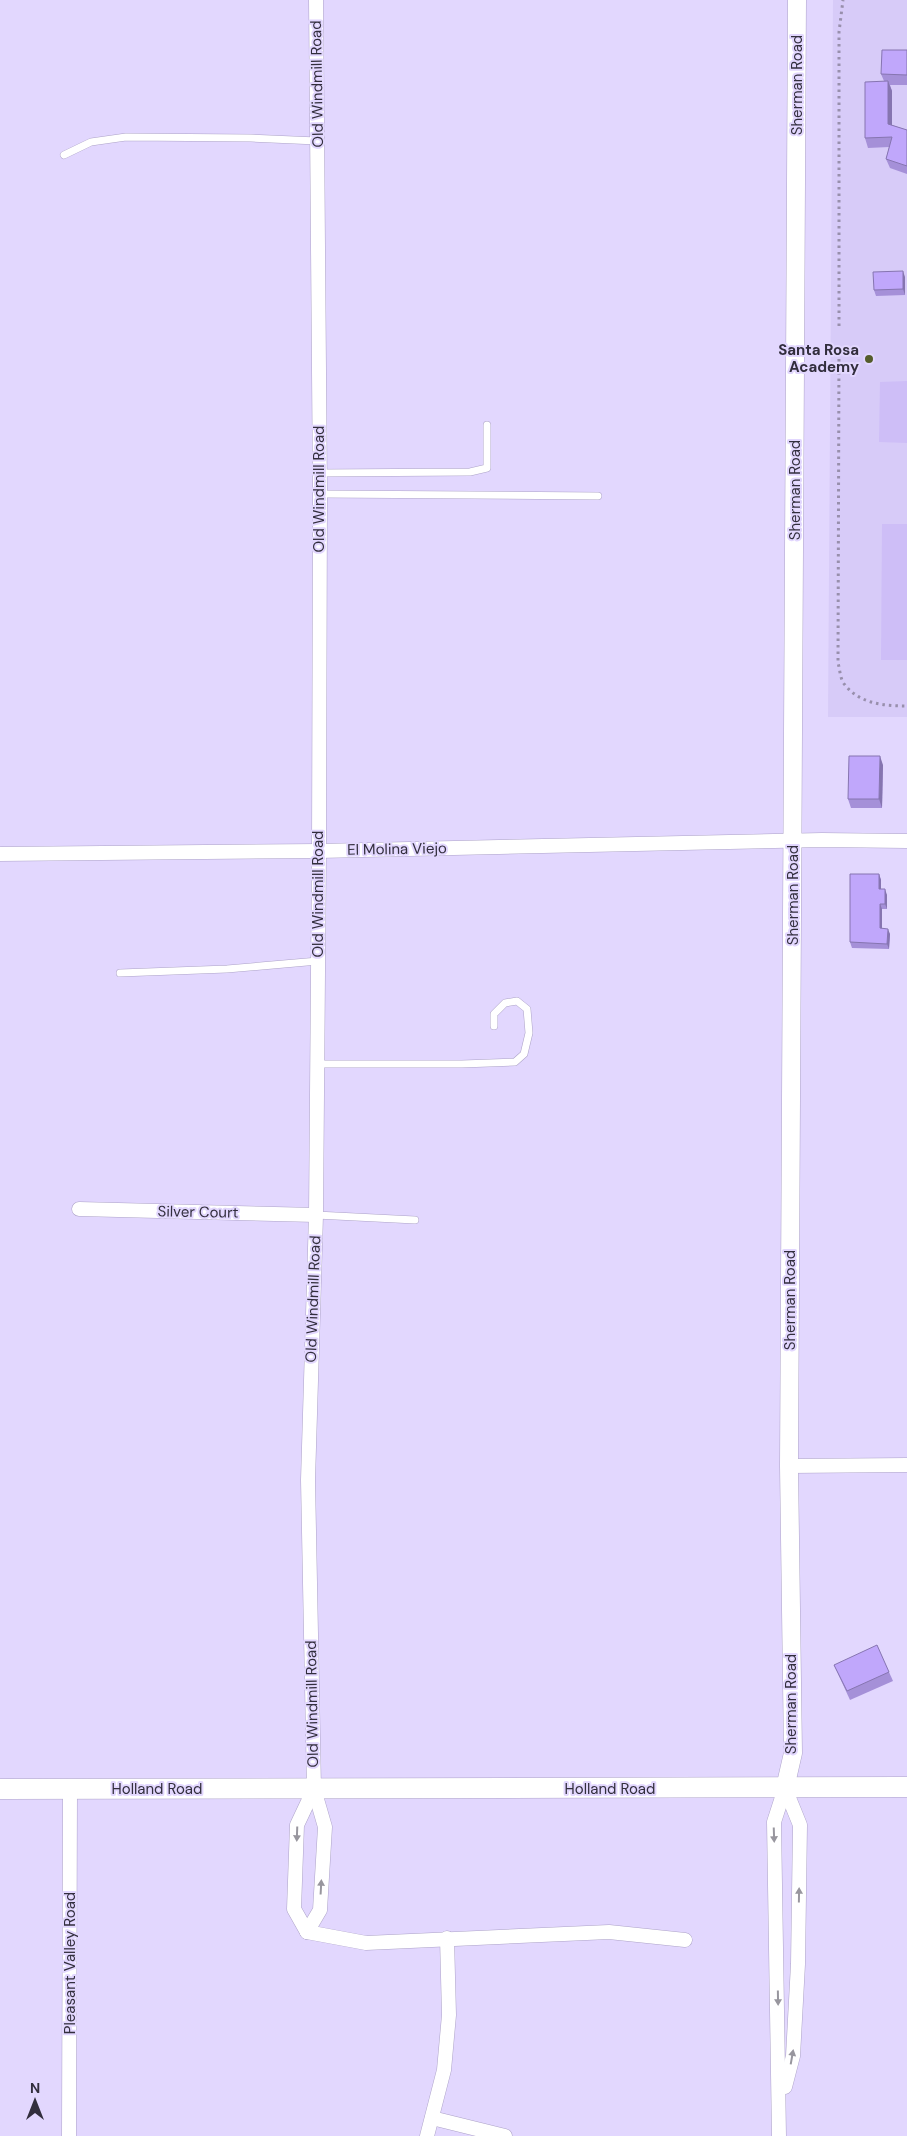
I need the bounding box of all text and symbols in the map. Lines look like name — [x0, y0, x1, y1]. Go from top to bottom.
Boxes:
street label: Old Windmill Road — [306, 20, 328, 148]
street label: Sherman Road — [787, 35, 807, 135]
place label: Santa Rosa Academy — [778, 340, 859, 377]
marker: Santa Rosa Academy — [863, 353, 875, 365]
street label: Old Windmill Road — [309, 425, 329, 553]
street label: Sherman Road — [785, 440, 805, 540]
street label: Old Windmill Road — [308, 830, 328, 958]
street label: El Molina Viejo — [347, 838, 447, 860]
street label: Sherman Road — [783, 845, 803, 945]
street label: Silver Court — [157, 1201, 239, 1223]
street label: Old Windmill Road — [301, 1235, 325, 1363]
street label: Sherman Road — [780, 1250, 800, 1350]
street label: Old Windmill Road — [301, 1640, 323, 1768]
street label: Sherman Road — [781, 1654, 801, 1754]
street label: Holland Road — [112, 1779, 202, 1799]
street label: Holland Road — [565, 1779, 655, 1799]
one-way arrow — [292, 1826, 300, 1842]
one-way arrow — [770, 1827, 778, 1843]
one-way arrow — [318, 1879, 326, 1895]
one-way arrow — [795, 1887, 803, 1903]
street label: Pleasant Valley Road — [60, 1892, 80, 2034]
one-way arrow — [774, 1990, 782, 2006]
one-way arrow — [788, 2049, 796, 2065]
north arrow — [10, 2076, 60, 2126]
text: N — [30, 2079, 40, 2097]

